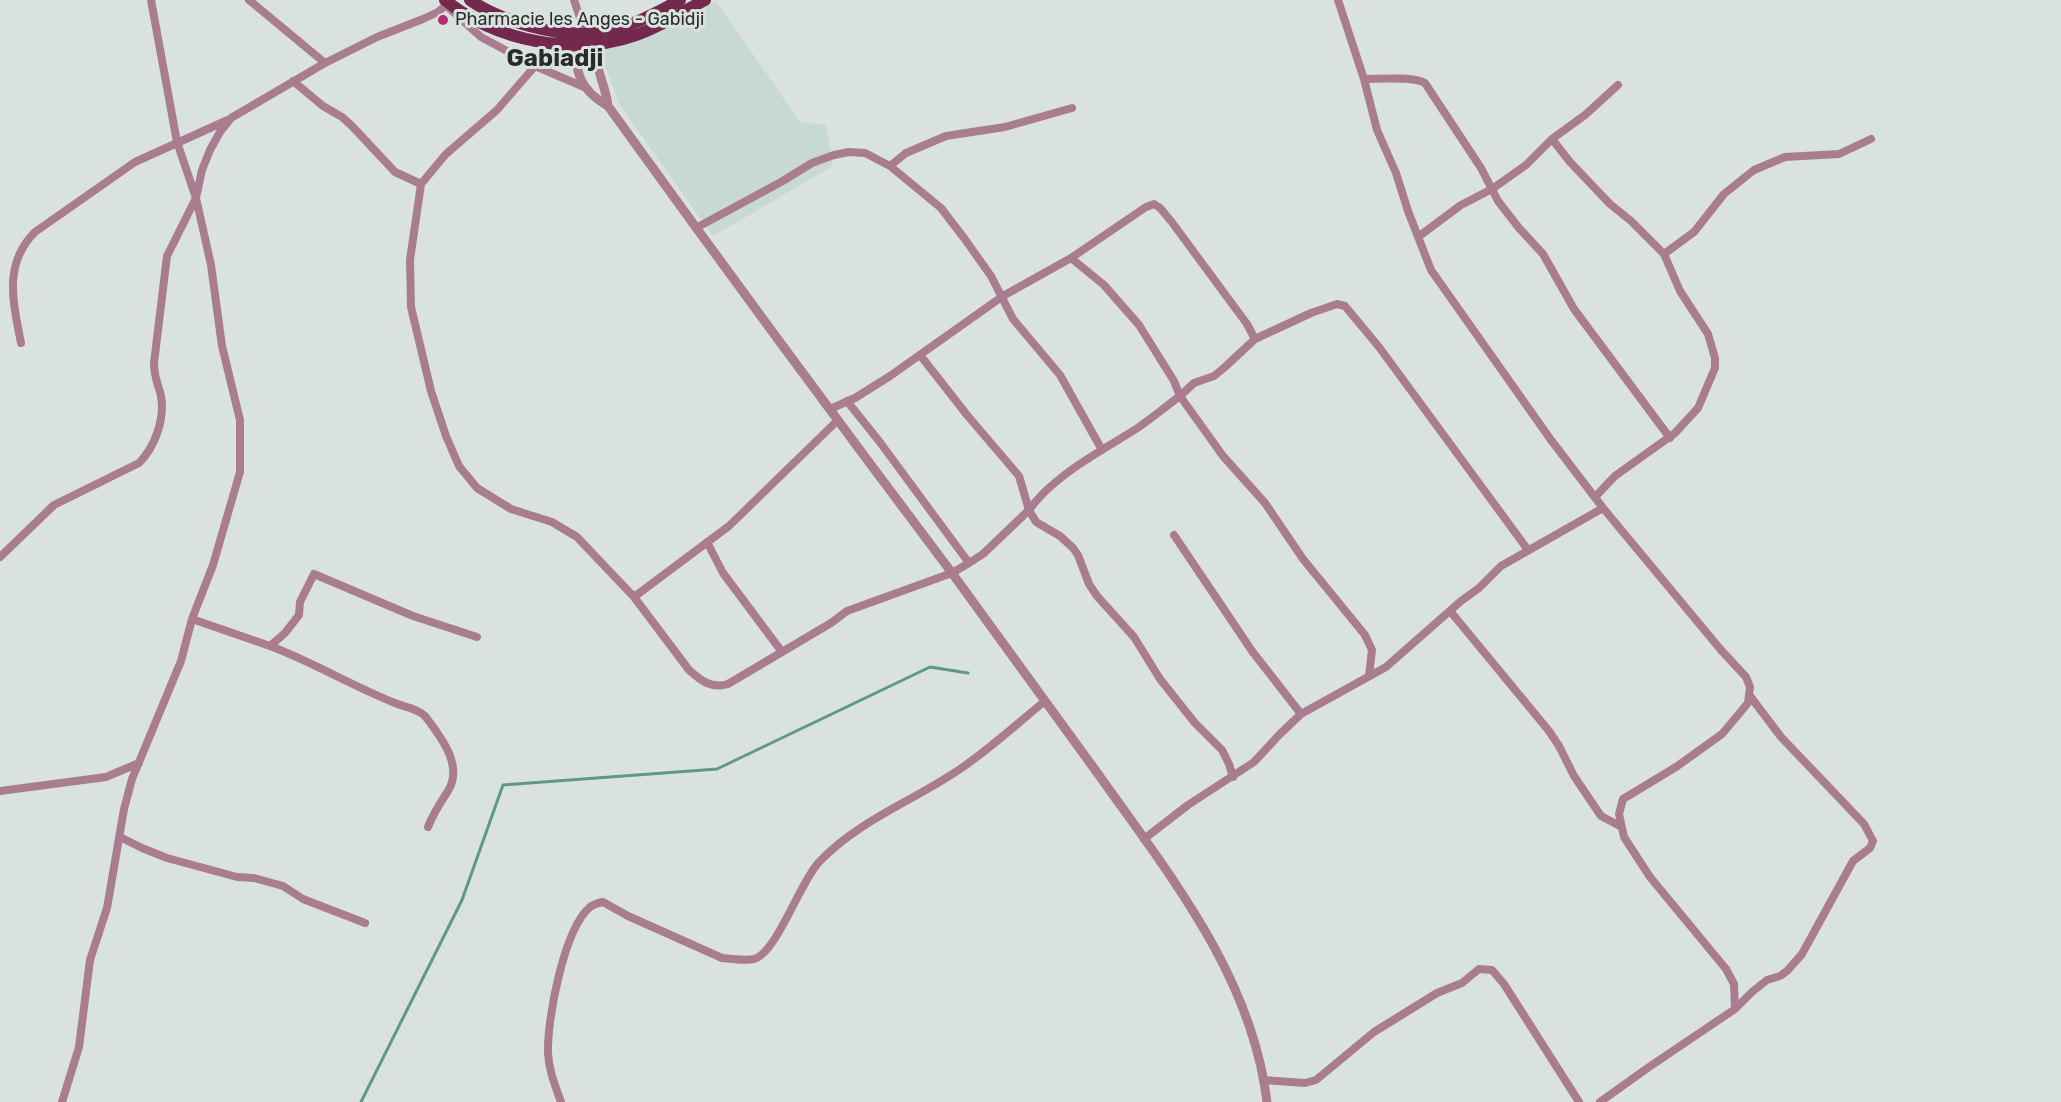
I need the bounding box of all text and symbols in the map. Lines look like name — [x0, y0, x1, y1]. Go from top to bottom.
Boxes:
place label: Pharmacie les Anges - Gabidji — [455, 9, 704, 31]
marker: Pharmacie les Anges - Gabidji — [436, 13, 450, 27]
district label: Gabiadji — [507, 45, 603, 73]

